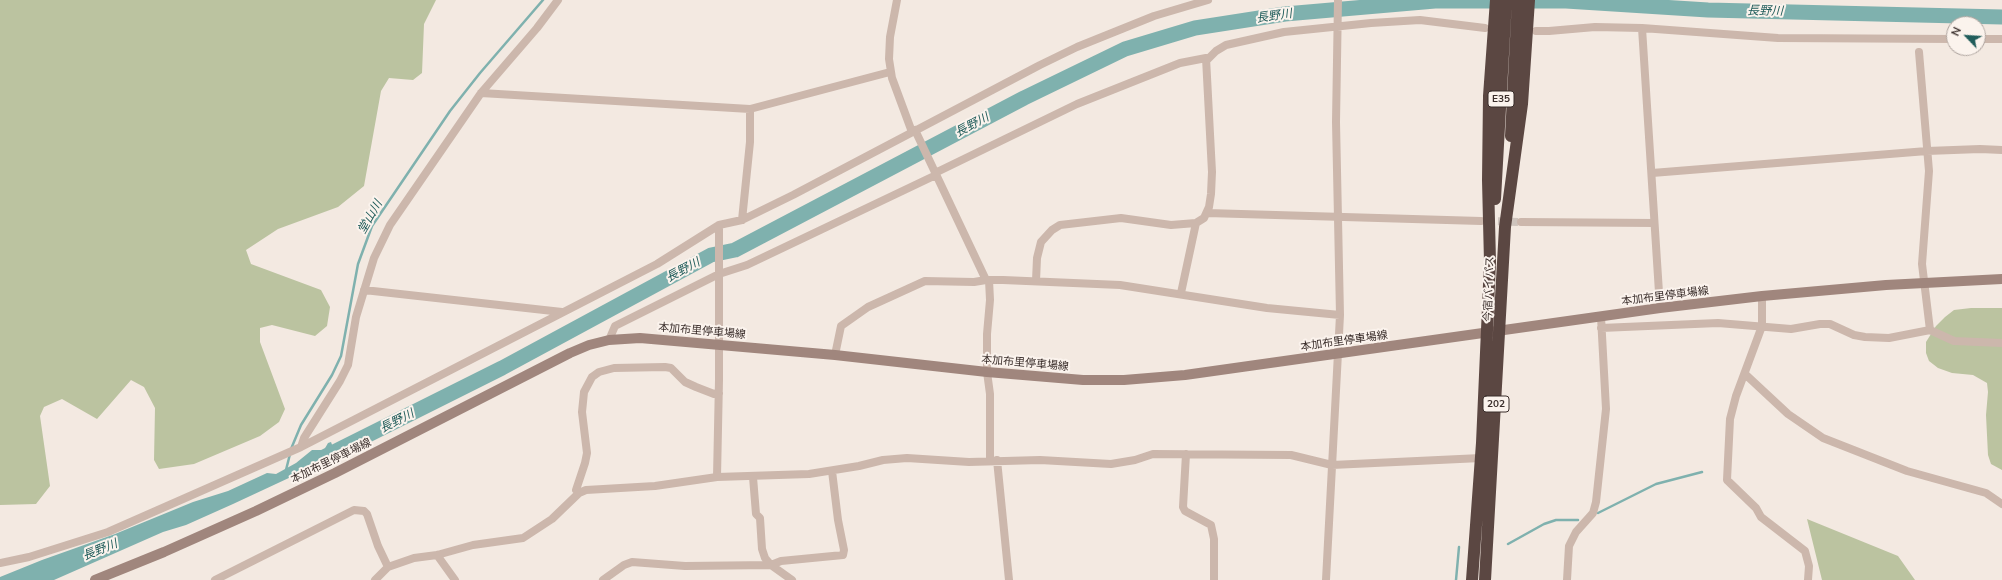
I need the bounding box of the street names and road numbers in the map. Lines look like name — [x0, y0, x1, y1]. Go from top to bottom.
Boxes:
road number: E35 — [1488, 91, 1514, 107]
street label: 今宿バイパス — [1481, 256, 1497, 322]
street label: 本加布里停車場線 — [1621, 284, 1709, 308]
street label: 本加布里停車場線 — [658, 321, 746, 341]
street label: 本加布里停車場線 — [1300, 328, 1388, 354]
street label: 本加布里停車場線 — [981, 353, 1069, 373]
road number: 202 — [1483, 396, 1509, 412]
street label: 本加布里停車場線 — [289, 436, 373, 486]

